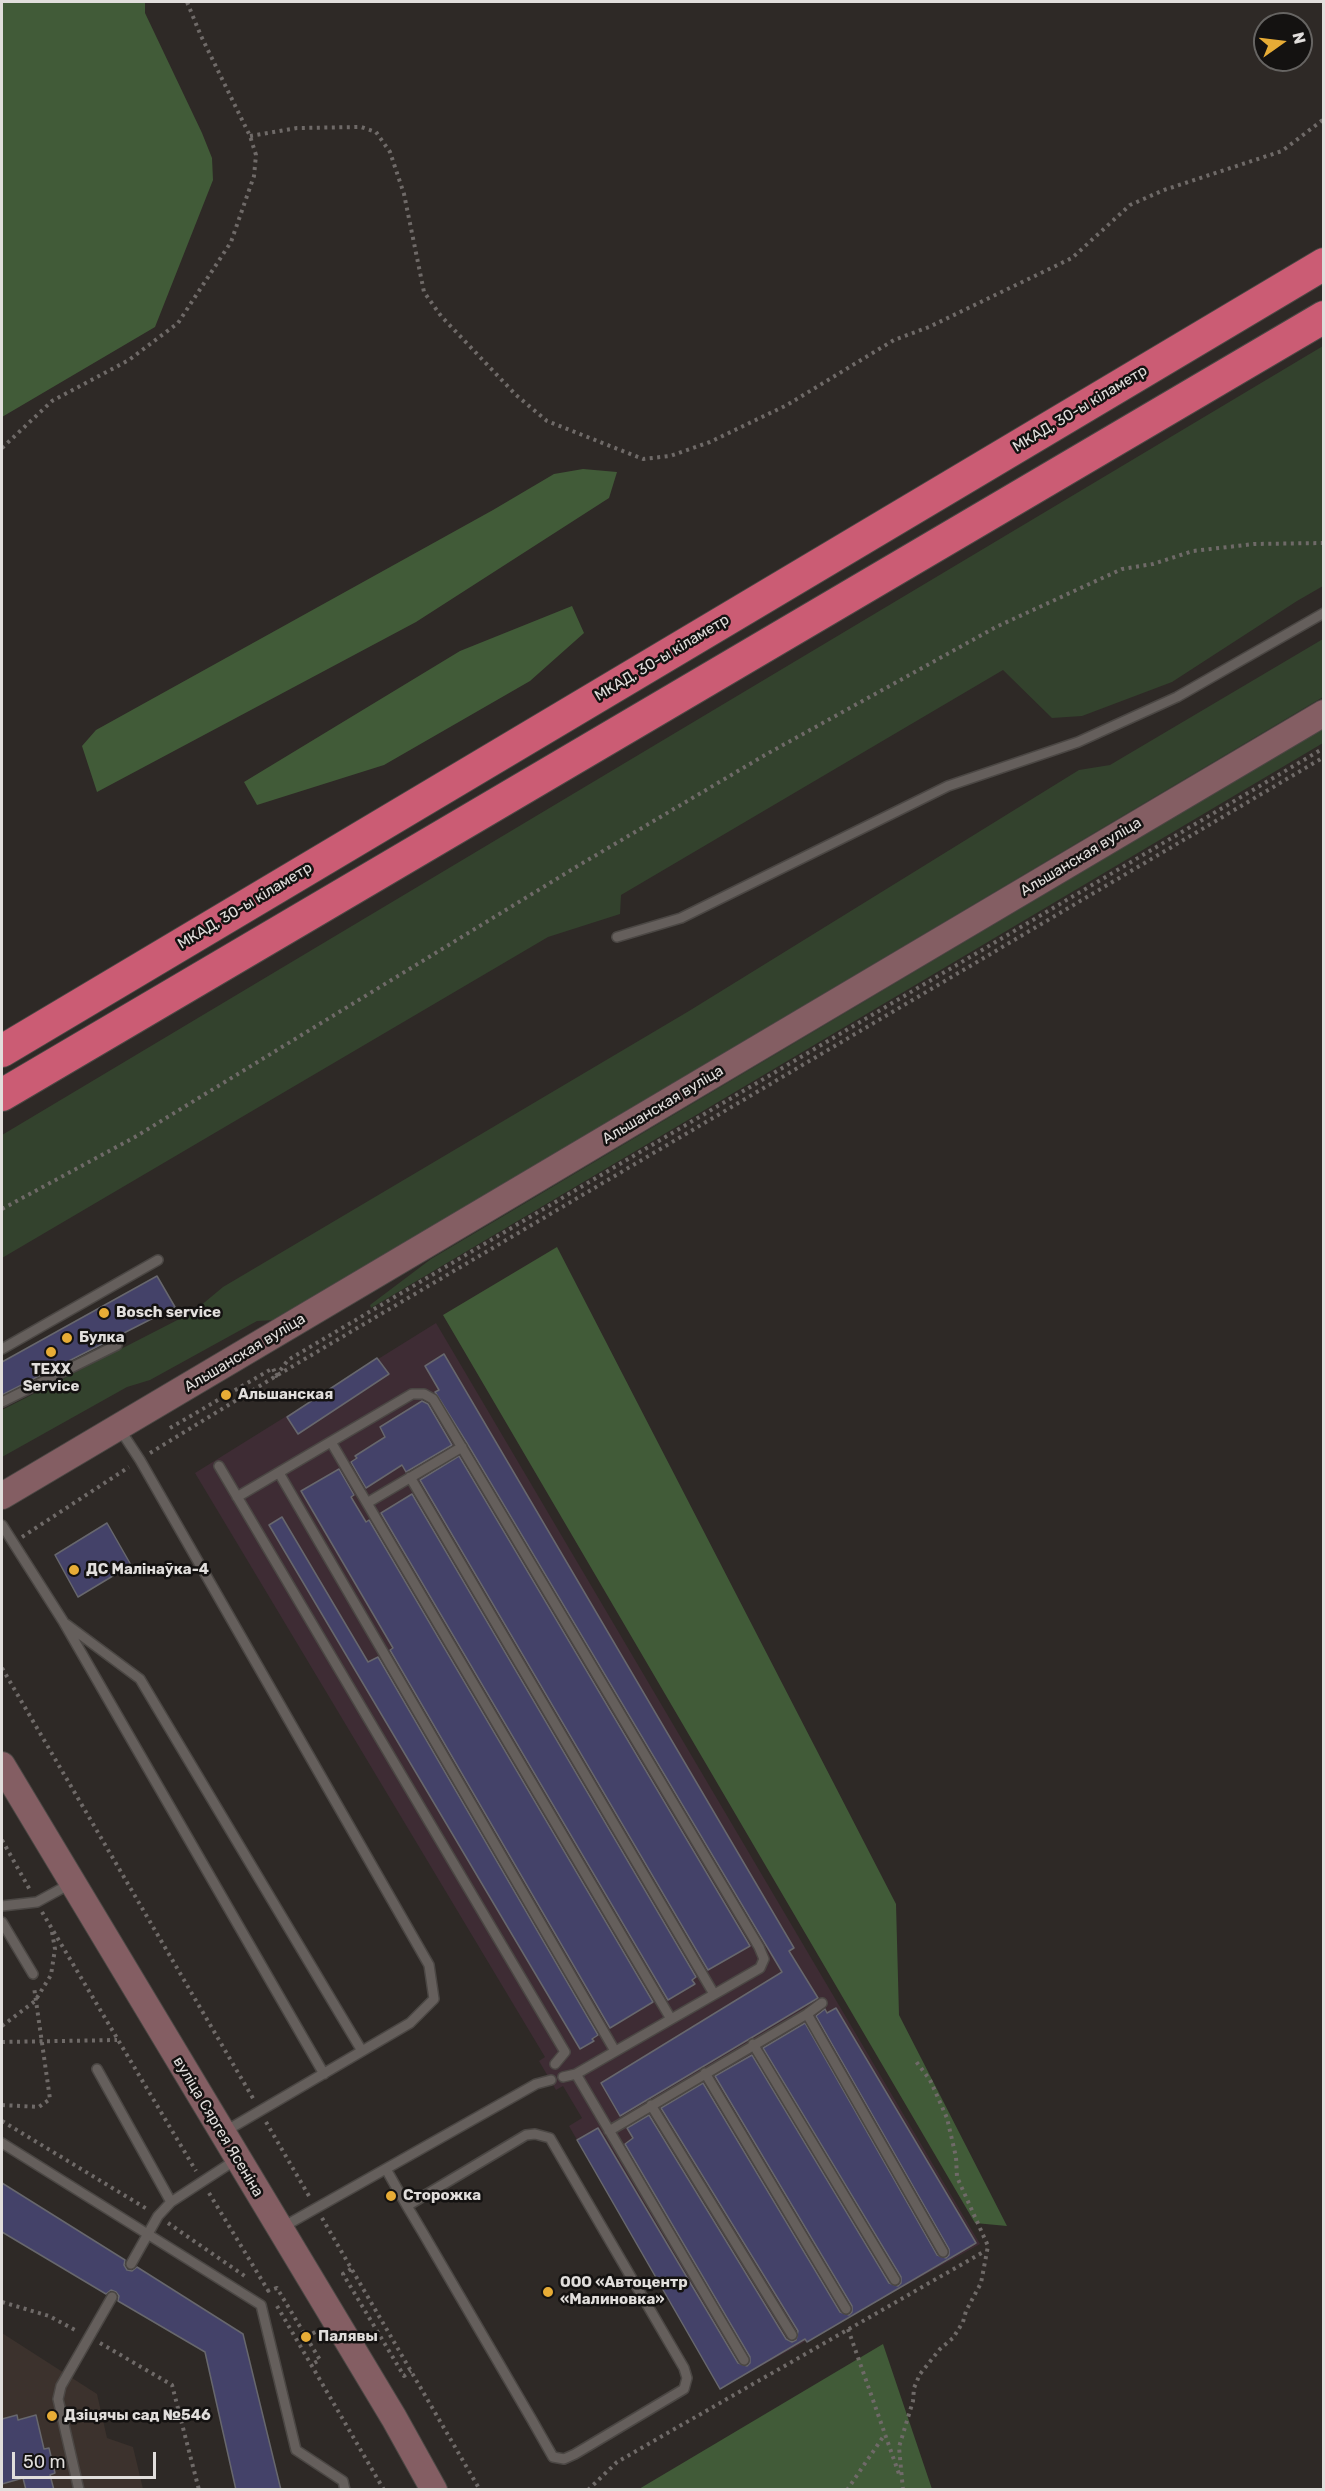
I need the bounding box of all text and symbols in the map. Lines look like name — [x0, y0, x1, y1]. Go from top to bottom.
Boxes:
north arrow — [1253, 12, 1313, 72]
text: N — [1288, 30, 1310, 46]
street label: МКАД, 30-ы кіламетр — [1010, 362, 1150, 456]
street label: МКАД, 30-ы кіламетр — [592, 611, 732, 705]
street label: Альшанская вуліца — [1017, 814, 1145, 900]
street label: МКАД, 30-ы кіламетр — [175, 859, 315, 953]
street label: Альшанская вуліца — [599, 1062, 727, 1148]
place label: Bosch service — [116, 1304, 221, 1322]
marker: Bosch service — [97, 1306, 111, 1320]
street label: Альшанская вуліца — [181, 1310, 309, 1396]
place label: Булка — [79, 1329, 125, 1347]
marker: Булка — [60, 1331, 74, 1345]
marker: TEXX Service — [44, 1345, 58, 1359]
place label: TEXX Service — [23, 1361, 79, 1396]
place label: Альшанская — [238, 1386, 333, 1404]
marker: Альшанская — [219, 1388, 233, 1402]
place label: ДС Малінаўка-4 — [86, 1561, 209, 1579]
marker: ДС Малінаўка-4 — [67, 1563, 81, 1577]
street label: вуліца Сяргея Ясеніна — [169, 2054, 267, 2200]
place label: Сторожка — [403, 2187, 481, 2205]
marker: Сторожка — [384, 2189, 398, 2203]
place label: ООО «Автоцентр «Малиновка» — [560, 2274, 688, 2309]
marker: ООО «Автоцентр «Малиновка» — [541, 2285, 555, 2299]
place label: Палявы — [318, 2328, 378, 2346]
marker: Палявы — [299, 2330, 313, 2344]
place label: Дзіцячы сад №546 — [64, 2407, 211, 2425]
marker: Дзіцячы сад №546 — [45, 2409, 59, 2423]
scale bar — [15, 2440, 159, 2478]
text: 50 m — [23, 2451, 66, 2473]

